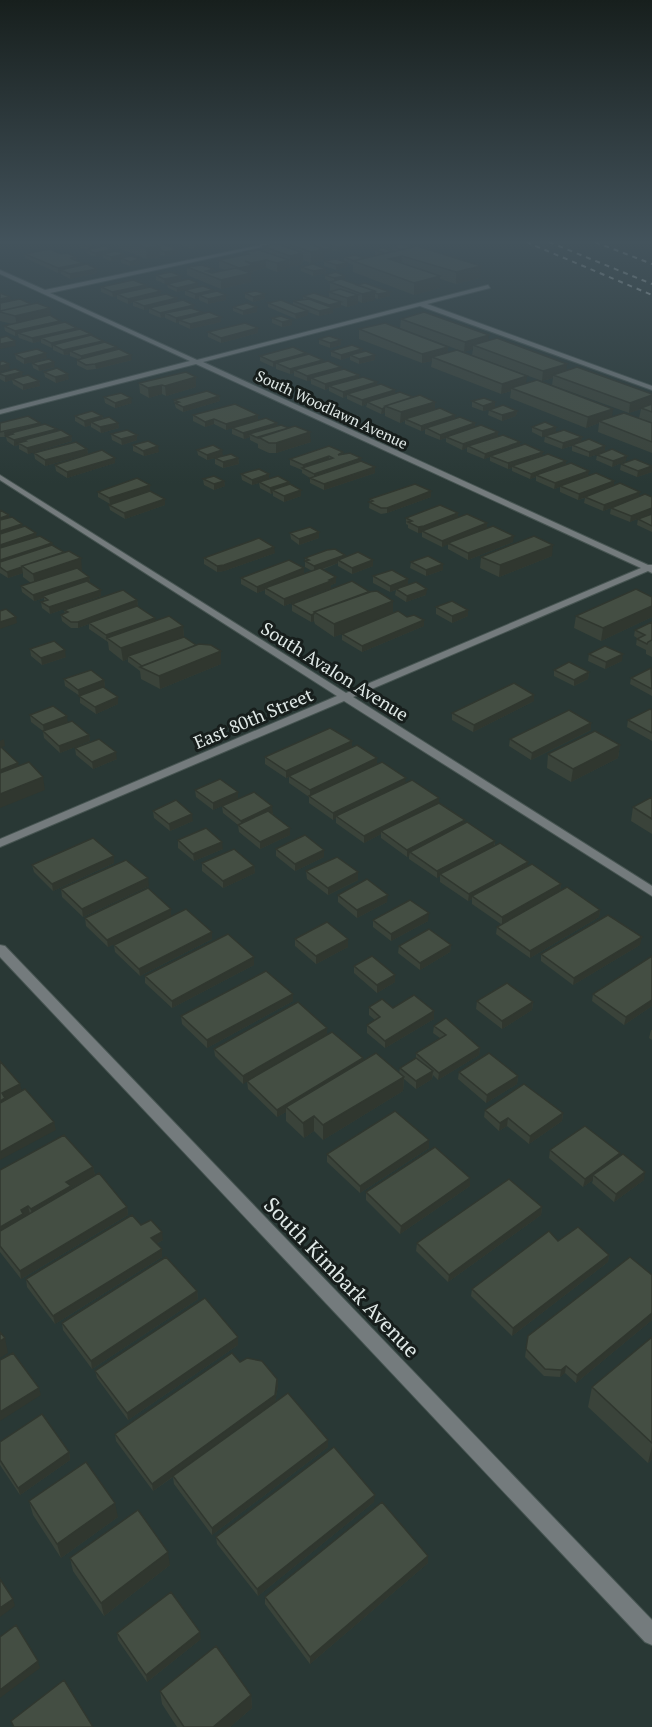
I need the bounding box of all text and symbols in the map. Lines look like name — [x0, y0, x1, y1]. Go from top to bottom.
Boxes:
street label: South Woodlawn Avenue — [253, 365, 411, 453]
street label: South Avalon Avenue — [257, 616, 413, 726]
street label: East 80th Street — [190, 682, 317, 754]
street label: South Kimbark Avenue — [258, 1191, 426, 1363]

